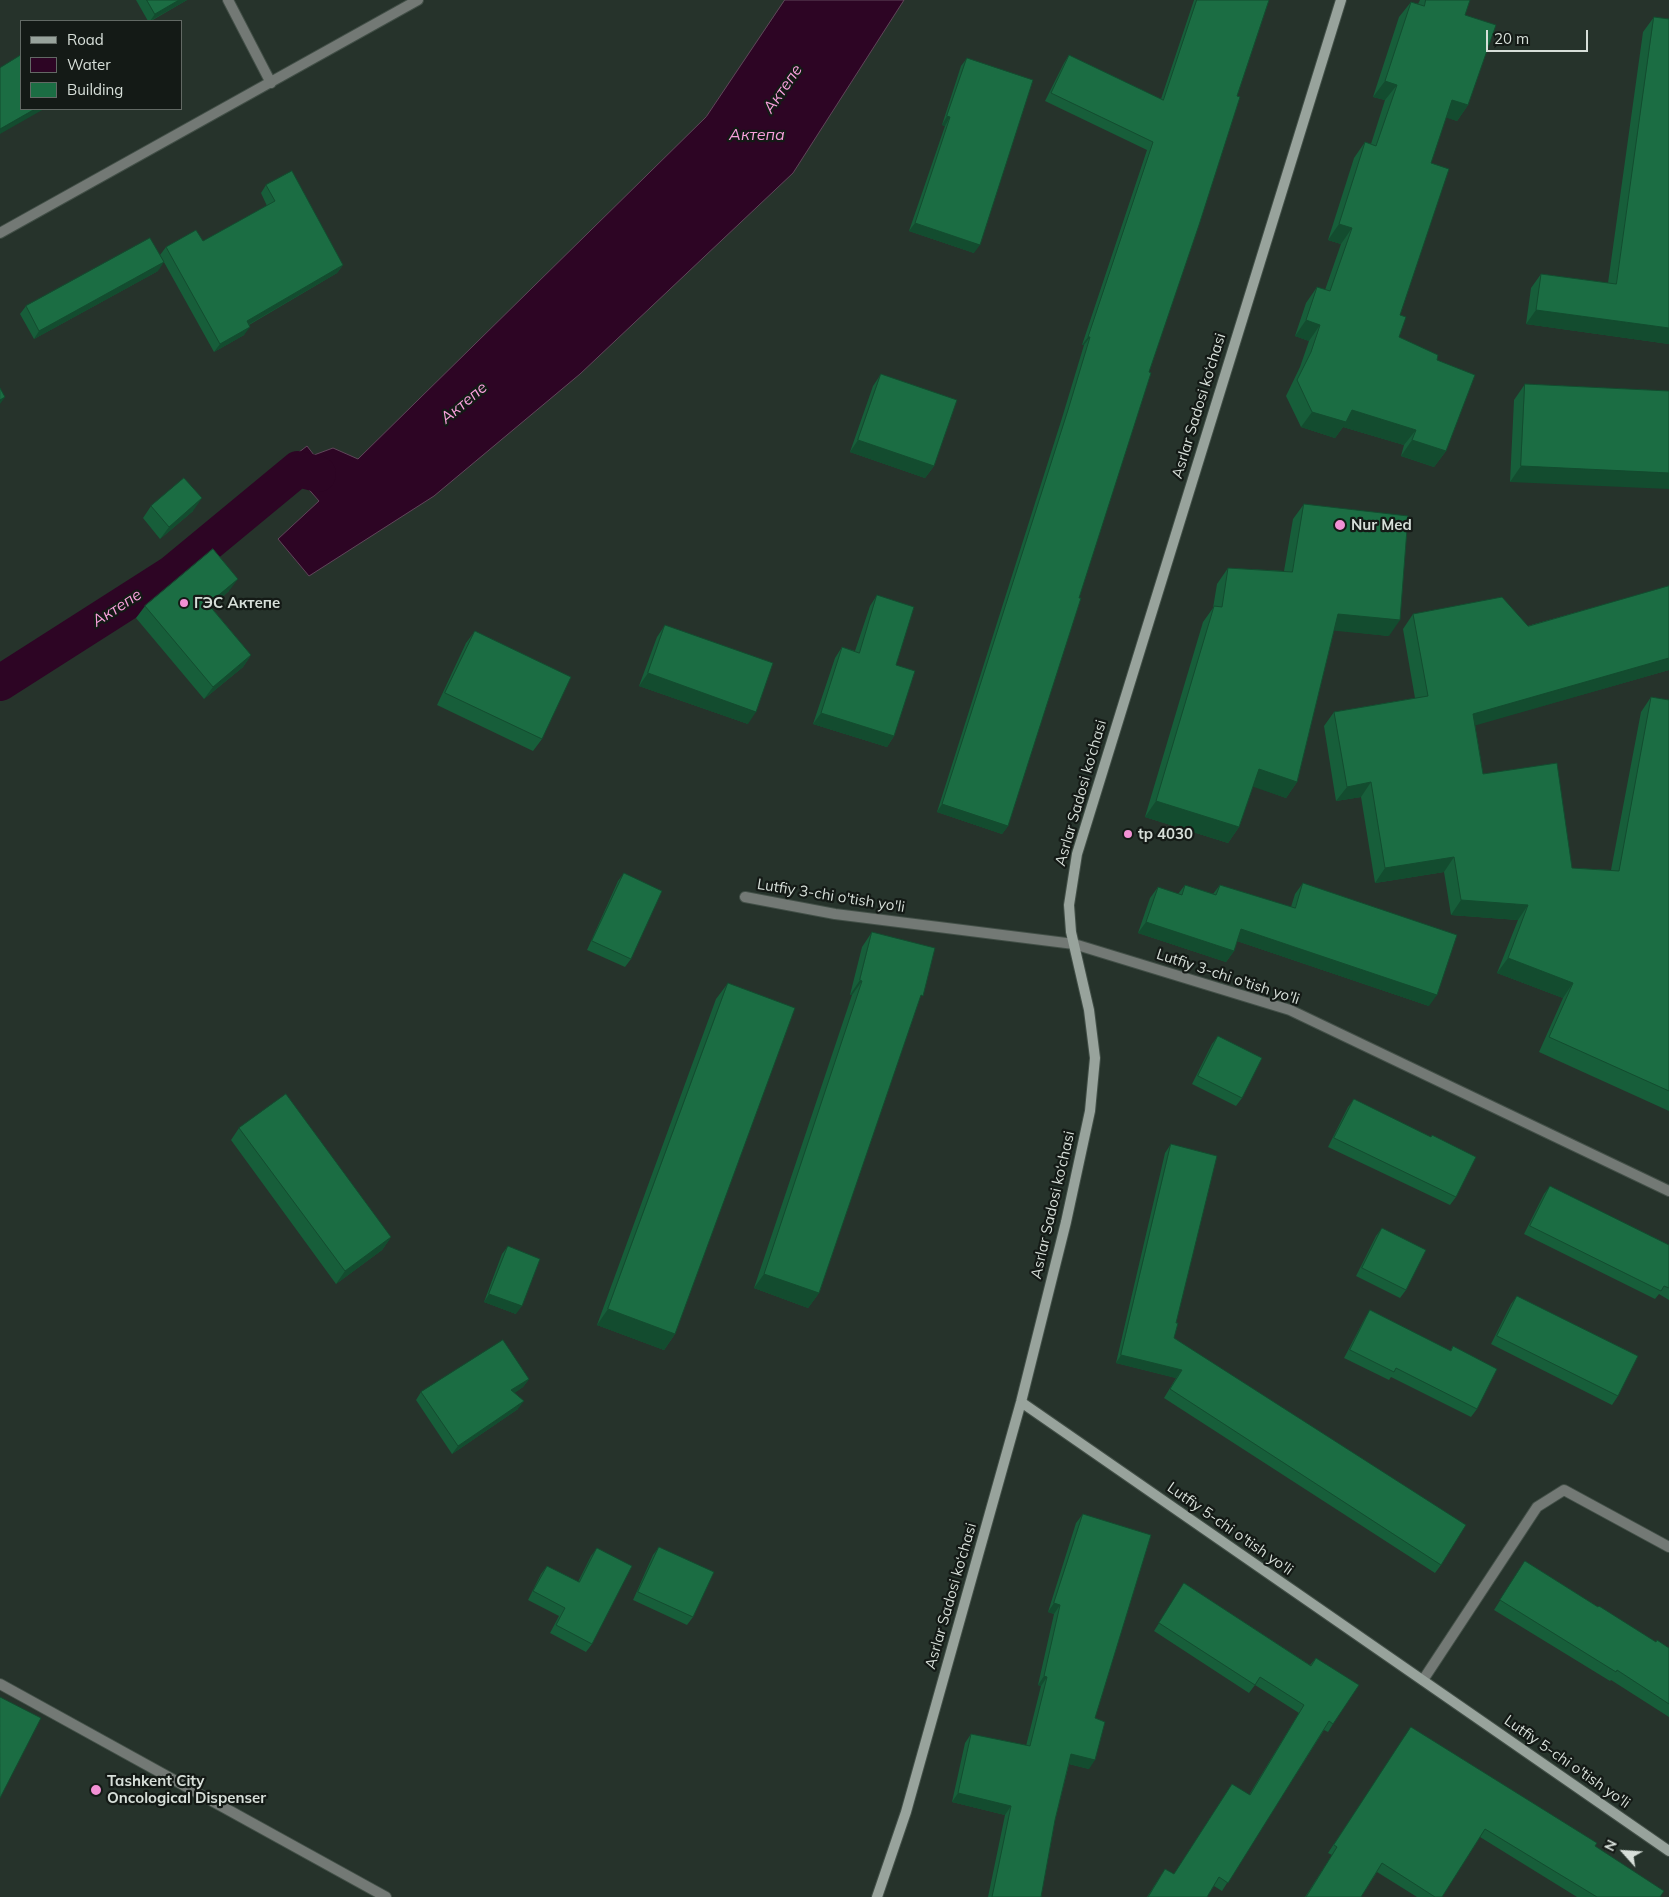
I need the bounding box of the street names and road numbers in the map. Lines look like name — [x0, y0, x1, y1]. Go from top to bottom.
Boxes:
street label: Asrlar Sadosi ko‘chasi — [1168, 331, 1230, 481]
street label: Asrlar Sadosi ko‘chasi — [1052, 718, 1110, 868]
street label: Lutfiy 3-chi o'tish yo'li — [756, 875, 906, 917]
street label: Lutfiy 3-chi o'tish yo'li — [1154, 945, 1302, 1009]
street label: Asrlar Sadosi ko‘chasi — [1027, 1129, 1079, 1281]
street label: Lutfiy 5-chi o'tish yo'li — [1164, 1479, 1296, 1579]
street label: Asrlar Sadosi ko‘chasi — [922, 1521, 980, 1671]
street label: Lutfiy 5-chi o'tish yo'li — [1501, 1712, 1633, 1812]

